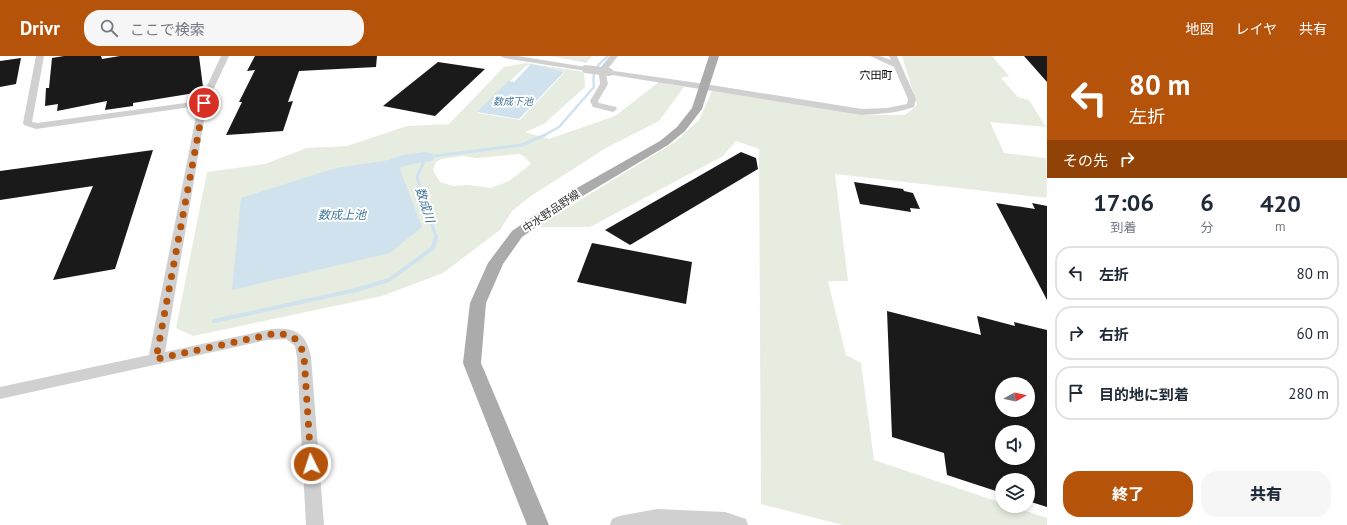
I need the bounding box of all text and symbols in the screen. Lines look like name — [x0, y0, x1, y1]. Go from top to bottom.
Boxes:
search box — [84, 10, 364, 46]
text: Drivr — [20, 16, 60, 40]
icon: search — [98, 17, 120, 39]
text: ここで検索 — [130, 20, 205, 39]
text: 地図 — [1185, 20, 1213, 38]
text: レイヤ — [1235, 20, 1277, 38]
text: 共有 — [1299, 20, 1327, 38]
text: 80 m — [1129, 66, 1190, 103]
district label: 穴田町 — [860, 68, 893, 82]
icon: left — [1063, 72, 1115, 124]
pin — [187, 86, 221, 120]
icon: arrive — [193, 92, 215, 114]
water label: 数成下池 — [493, 95, 534, 108]
text: 左折 — [1129, 105, 1165, 128]
icon: right — [1116, 148, 1138, 170]
text: その先 — [1063, 151, 1108, 170]
water label: 数成川 — [413, 185, 439, 226]
street label: 中水野品野線 — [520, 187, 582, 235]
text: 17:06 — [1093, 187, 1154, 218]
text: 6 — [1200, 187, 1214, 218]
text: 420 — [1260, 188, 1301, 219]
water label: 数成上池 — [318, 207, 367, 222]
text: m — [1275, 218, 1286, 235]
text: 到着 — [1111, 219, 1137, 236]
text: 分 — [1201, 219, 1214, 236]
icon: left — [1065, 262, 1087, 284]
text: 80 m — [1296, 264, 1329, 283]
text: 左折 — [1099, 265, 1129, 284]
icon: right — [1065, 322, 1087, 344]
text: 60 m — [1296, 324, 1329, 343]
text: 右折 — [1099, 325, 1129, 344]
north arrow — [995, 377, 1035, 417]
map controls — [995, 377, 1035, 513]
icon: arrive — [1065, 382, 1087, 404]
text: 280 m — [1288, 384, 1329, 403]
text: 目的地に到着 — [1099, 385, 1189, 404]
button: sound — [995, 425, 1035, 465]
position arrow — [290, 443, 332, 485]
button: 終了 — [1063, 471, 1193, 517]
button: 共有 — [1201, 471, 1331, 517]
button: layers — [995, 473, 1035, 513]

